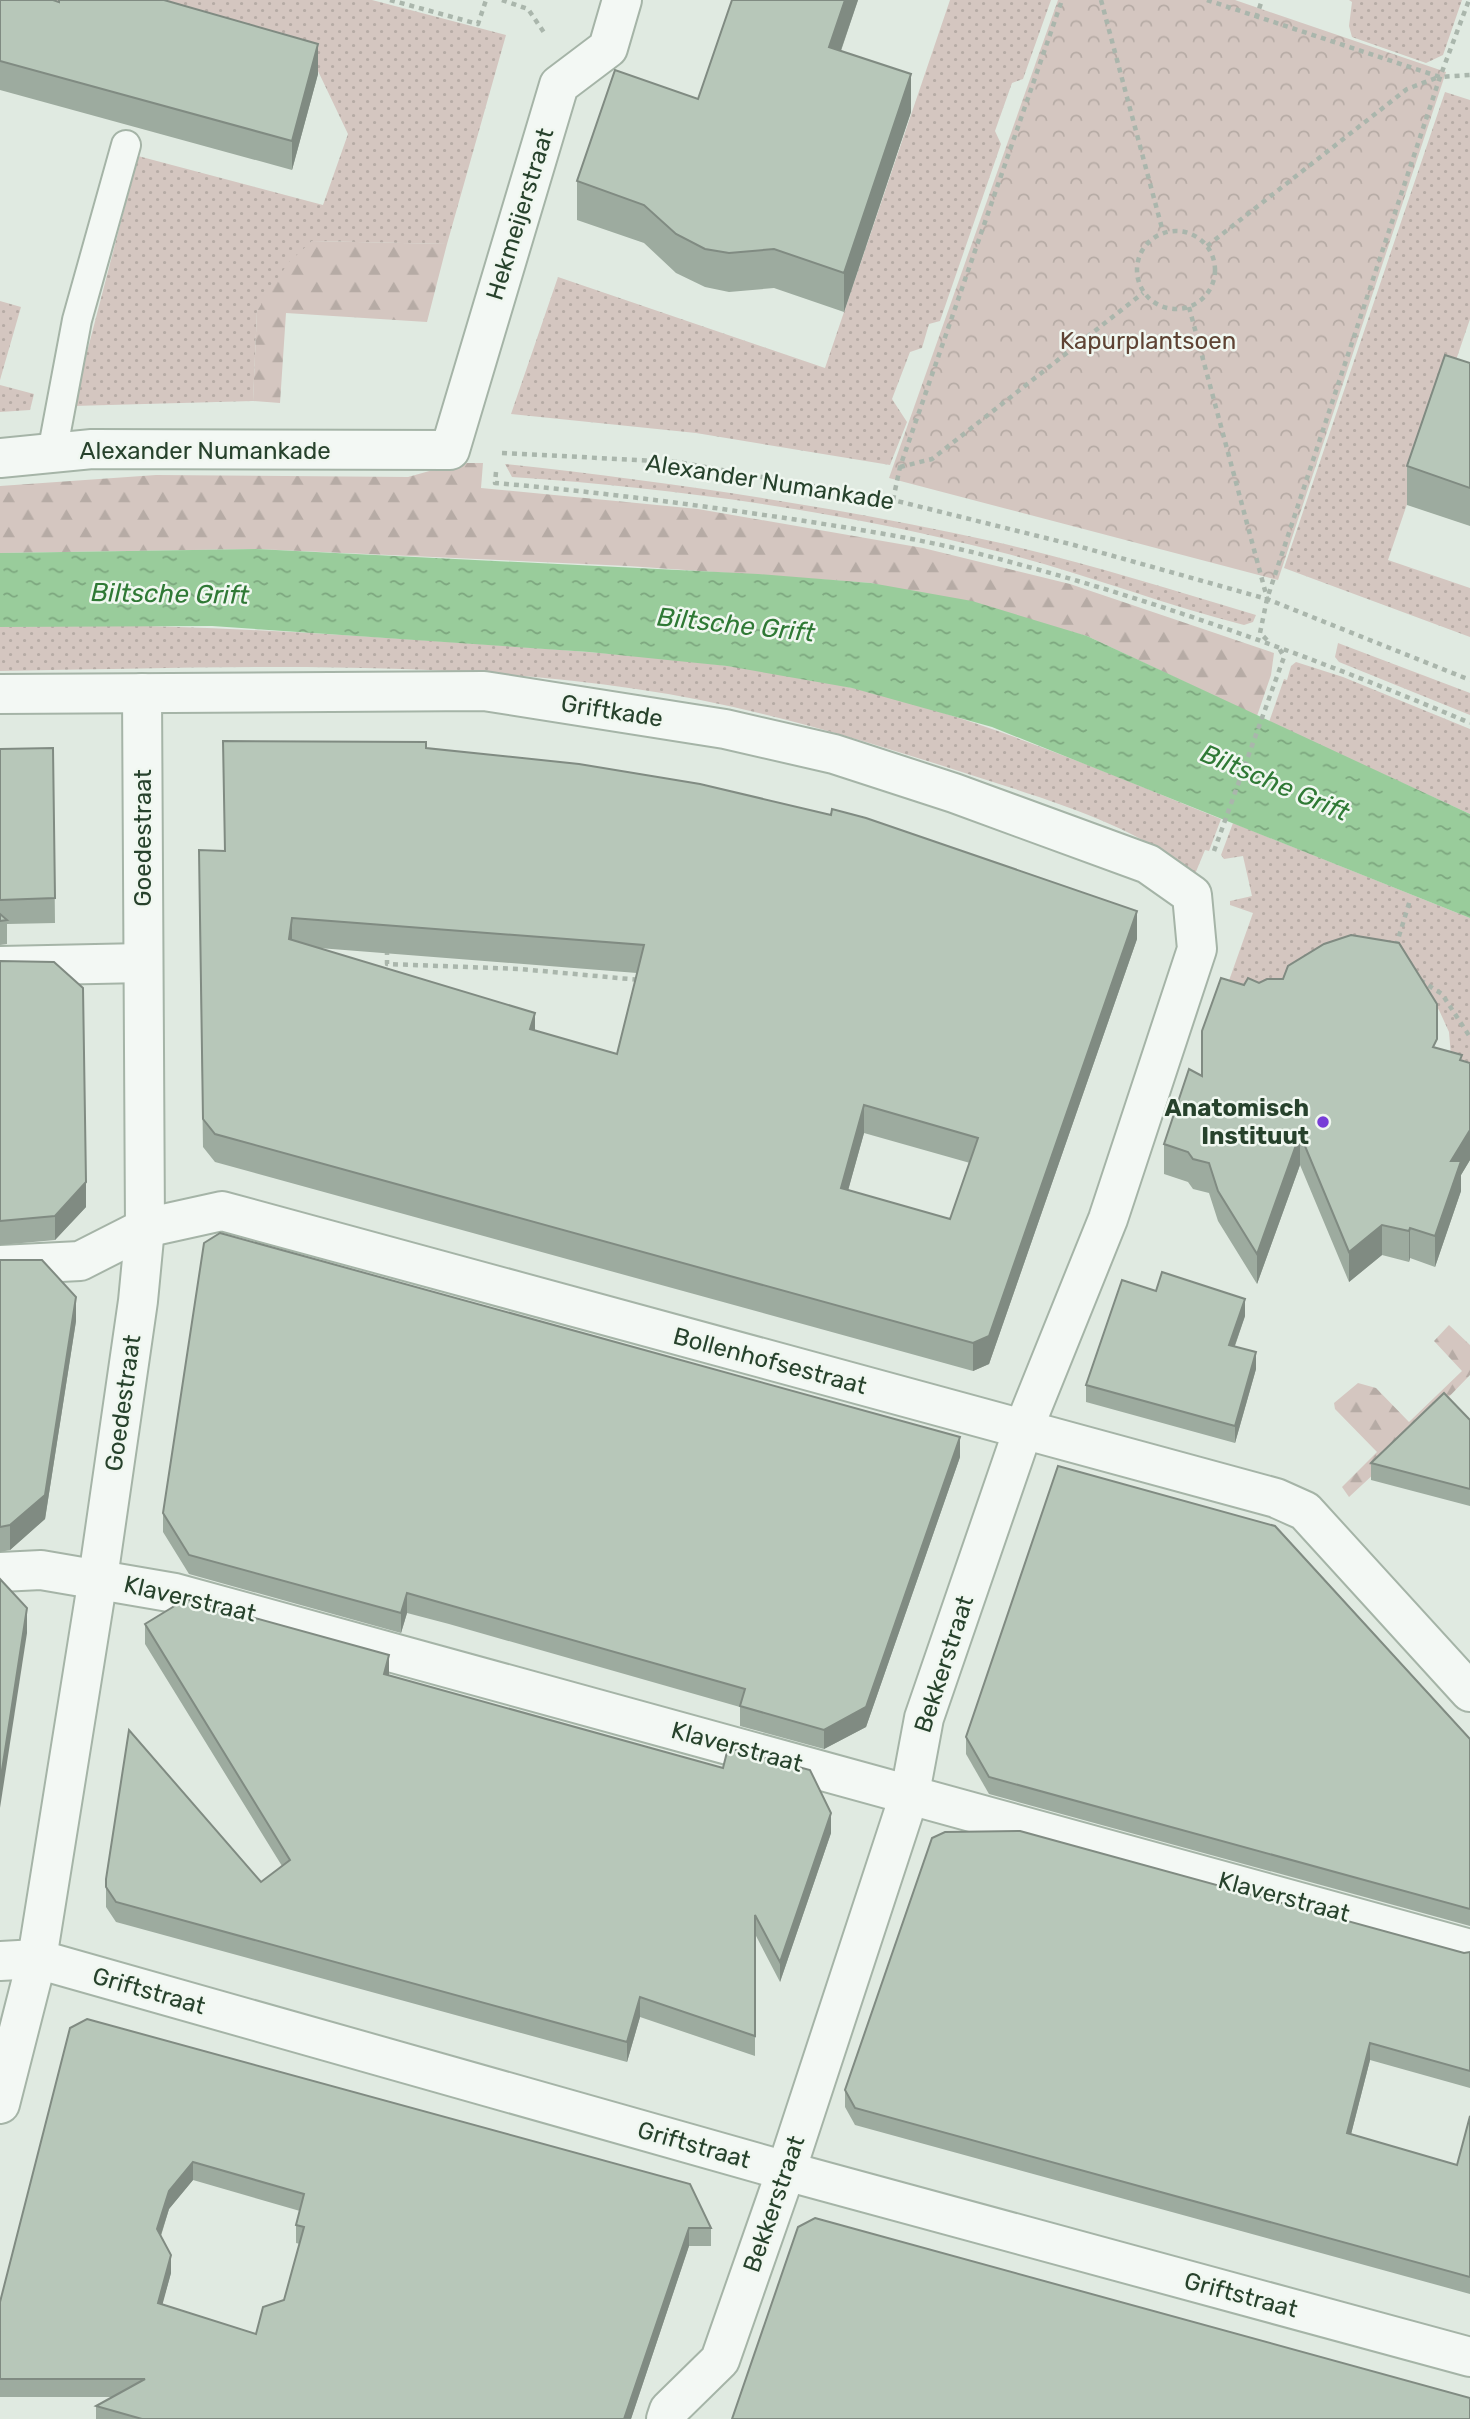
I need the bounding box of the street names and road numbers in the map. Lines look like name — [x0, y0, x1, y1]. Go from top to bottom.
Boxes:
street label: Hekmeijerstraat — [481, 125, 559, 303]
street label: Alexander Numankade — [79, 437, 331, 465]
street label: Alexander Numankade — [644, 449, 896, 515]
street label: Griftkade — [559, 689, 665, 733]
street label: Goedestraat — [129, 769, 157, 907]
street label: Bollenhofsestraat — [670, 1322, 870, 1400]
street label: Goedestraat — [100, 1333, 146, 1473]
street label: Klaverstraat — [121, 1570, 259, 1628]
street label: Bekkerstraat — [909, 1592, 979, 1736]
street label: Klaverstraat — [668, 1716, 806, 1778]
street label: Klaverstraat — [1215, 1866, 1353, 1928]
street label: Griftstraat — [89, 1962, 209, 2020]
street label: Griftstraat — [634, 2116, 754, 2174]
street label: Bekkerstraat — [738, 2132, 810, 2276]
street label: Griftstraat — [1181, 2266, 1301, 2324]

